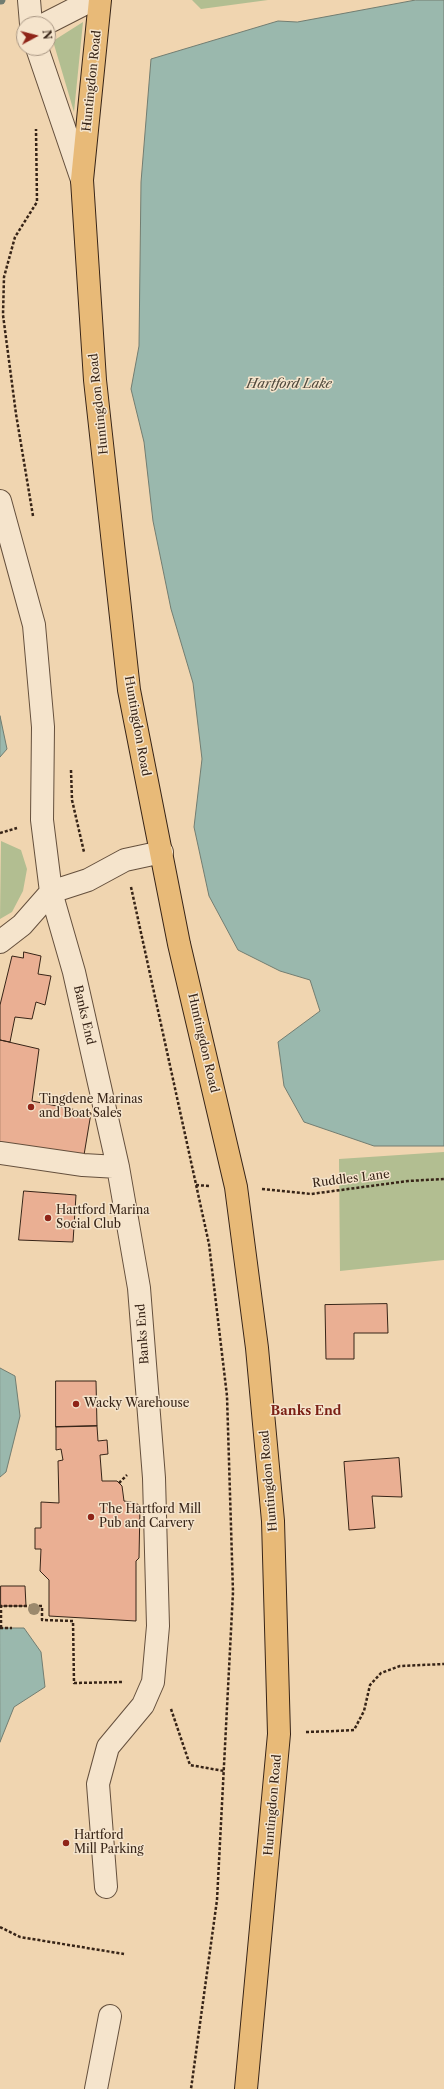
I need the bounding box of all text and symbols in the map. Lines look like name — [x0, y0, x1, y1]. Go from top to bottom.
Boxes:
north arrow — [16, 16, 56, 56]
text: N — [39, 29, 54, 40]
street label: Huntingdon Road — [80, 30, 104, 132]
street label: Huntingdon Road — [87, 353, 111, 455]
water label: Hartford Lake — [246, 376, 332, 392]
street label: Huntingdon Road — [121, 675, 153, 777]
street label: Banks End — [70, 984, 98, 1046]
street label: Huntingdon Road — [185, 992, 221, 1094]
place label: Tingdene Marinas and Boat Sales — [39, 1093, 143, 1121]
marker: Tingdene Marinas and Boat Sales — [26, 1102, 36, 1112]
street label: Ruddles Lane — [311, 1167, 391, 1191]
place label: Hartford Marina Social Club — [56, 1204, 150, 1232]
marker: Hartford Marina Social Club — [43, 1213, 53, 1223]
street label: Banks End — [134, 1303, 152, 1365]
place label: Wacky Warehouse — [84, 1397, 190, 1411]
marker: Wacky Warehouse — [71, 1399, 81, 1409]
district label: Banks End — [271, 1403, 341, 1419]
street label: Huntingdon Road — [257, 1430, 281, 1532]
place label: The Hartford Mill Pub and Carvery — [99, 1503, 201, 1531]
marker: The Hartford Mill Pub and Carvery — [86, 1512, 96, 1522]
street label: Huntingdon Road — [261, 1754, 285, 1856]
place label: Hartford Mill Parking — [74, 1829, 144, 1857]
marker: Hartford Mill Parking — [61, 1838, 71, 1848]

